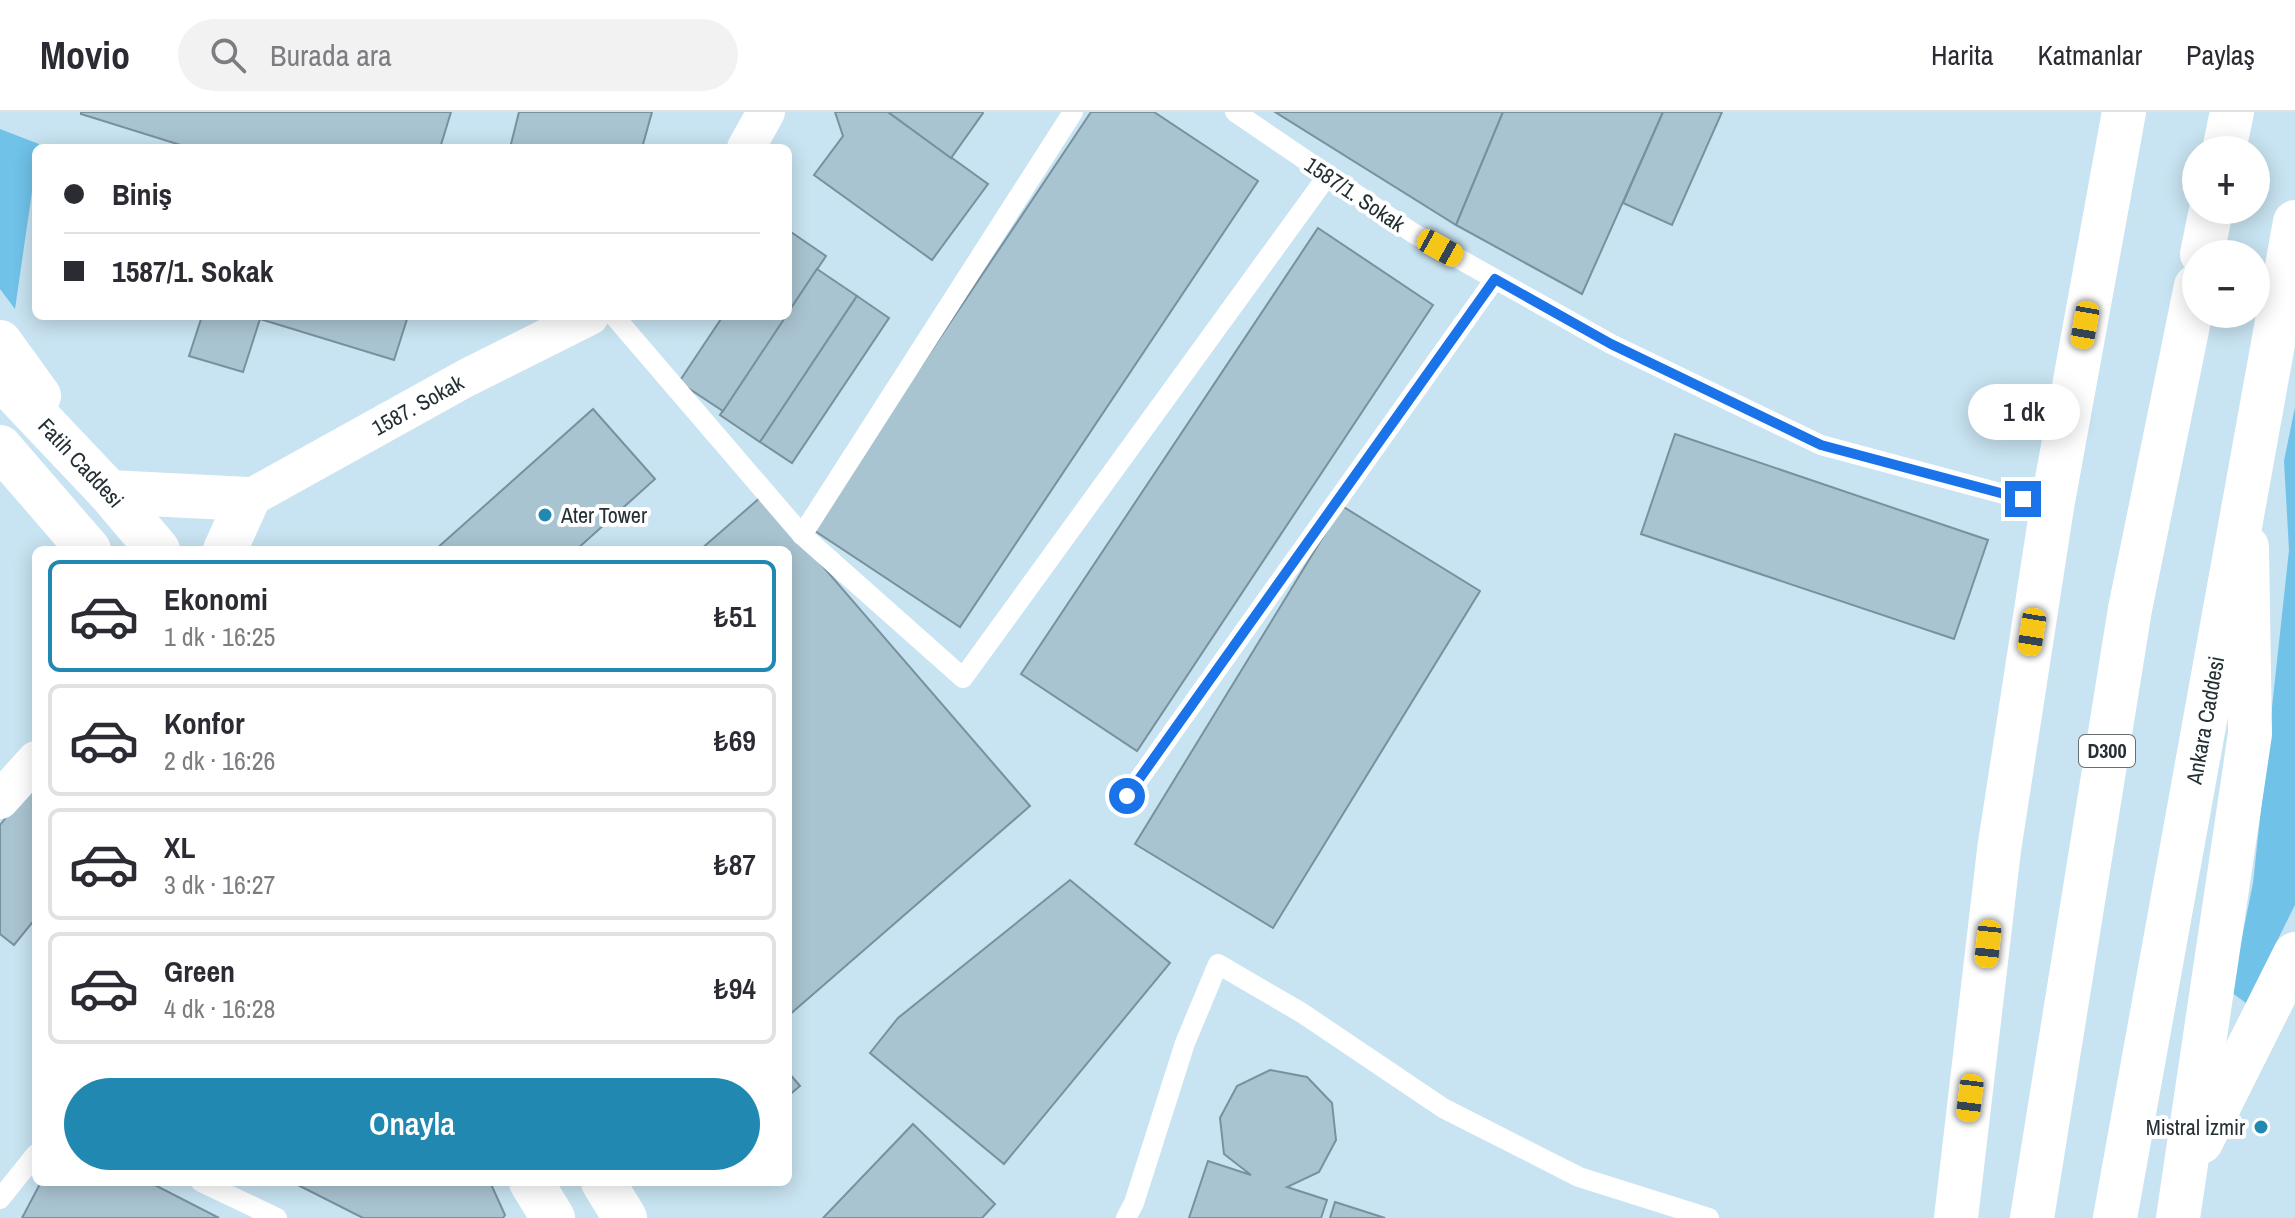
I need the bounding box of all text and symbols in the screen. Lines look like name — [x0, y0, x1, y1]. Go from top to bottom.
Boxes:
search box — [178, 19, 738, 91]
text: Movio — [40, 30, 130, 81]
icon: search — [206, 33, 250, 77]
text: Burada ara — [270, 35, 392, 75]
text: Harita — [1931, 36, 1993, 74]
text: Katmanlar — [2037, 36, 2142, 74]
text: Paylaş — [2186, 36, 2255, 74]
map controls — [2182, 136, 2270, 328]
button: + — [2182, 136, 2270, 224]
street label: 1587/1. Sokak — [1299, 149, 1412, 239]
text: Biniş — [112, 174, 172, 214]
car — [1413, 226, 1467, 270]
button: − — [2182, 240, 2270, 328]
text: 1587/1. Sokak — [112, 251, 273, 291]
car — [2069, 299, 2101, 351]
street label: 1587. Sokak — [366, 367, 470, 442]
callout: 1 dk — [1967, 383, 2079, 439]
text: 1 dk — [2003, 394, 2045, 429]
street label: Fatih Caddesi — [32, 411, 131, 514]
route end — [2005, 481, 2041, 517]
place label: Ater Tower — [560, 500, 647, 530]
marker: Ater Tower — [536, 506, 554, 524]
text: Ekonomi — [164, 579, 268, 619]
icon: car — [68, 580, 140, 652]
text: ₺51 — [714, 596, 756, 636]
car — [2016, 606, 2048, 658]
text: 1 dk · 16:25 — [164, 619, 275, 654]
street label: Ankara Caddesi — [2179, 654, 2231, 787]
text: Konfor — [164, 703, 245, 743]
icon: car — [68, 704, 140, 776]
text: ₺69 — [714, 720, 756, 760]
road number: D300 — [2079, 735, 2135, 767]
text: 2 dk · 16:26 — [164, 743, 275, 778]
route start — [1109, 778, 1145, 814]
text: XL — [164, 827, 195, 867]
icon: car — [68, 828, 140, 900]
text: ₺87 — [714, 844, 756, 884]
text: 3 dk · 16:27 — [164, 867, 275, 902]
car — [1974, 919, 2002, 969]
text: Green — [164, 951, 235, 991]
icon: car — [68, 952, 140, 1024]
text: ₺94 — [714, 968, 756, 1008]
text: 4 dk · 16:28 — [164, 991, 275, 1026]
car — [1955, 1073, 1985, 1123]
button: Onayla — [64, 1078, 760, 1170]
place label: Mistral İzmir — [2146, 1112, 2245, 1142]
marker: Mistral İzmir — [2252, 1118, 2270, 1136]

